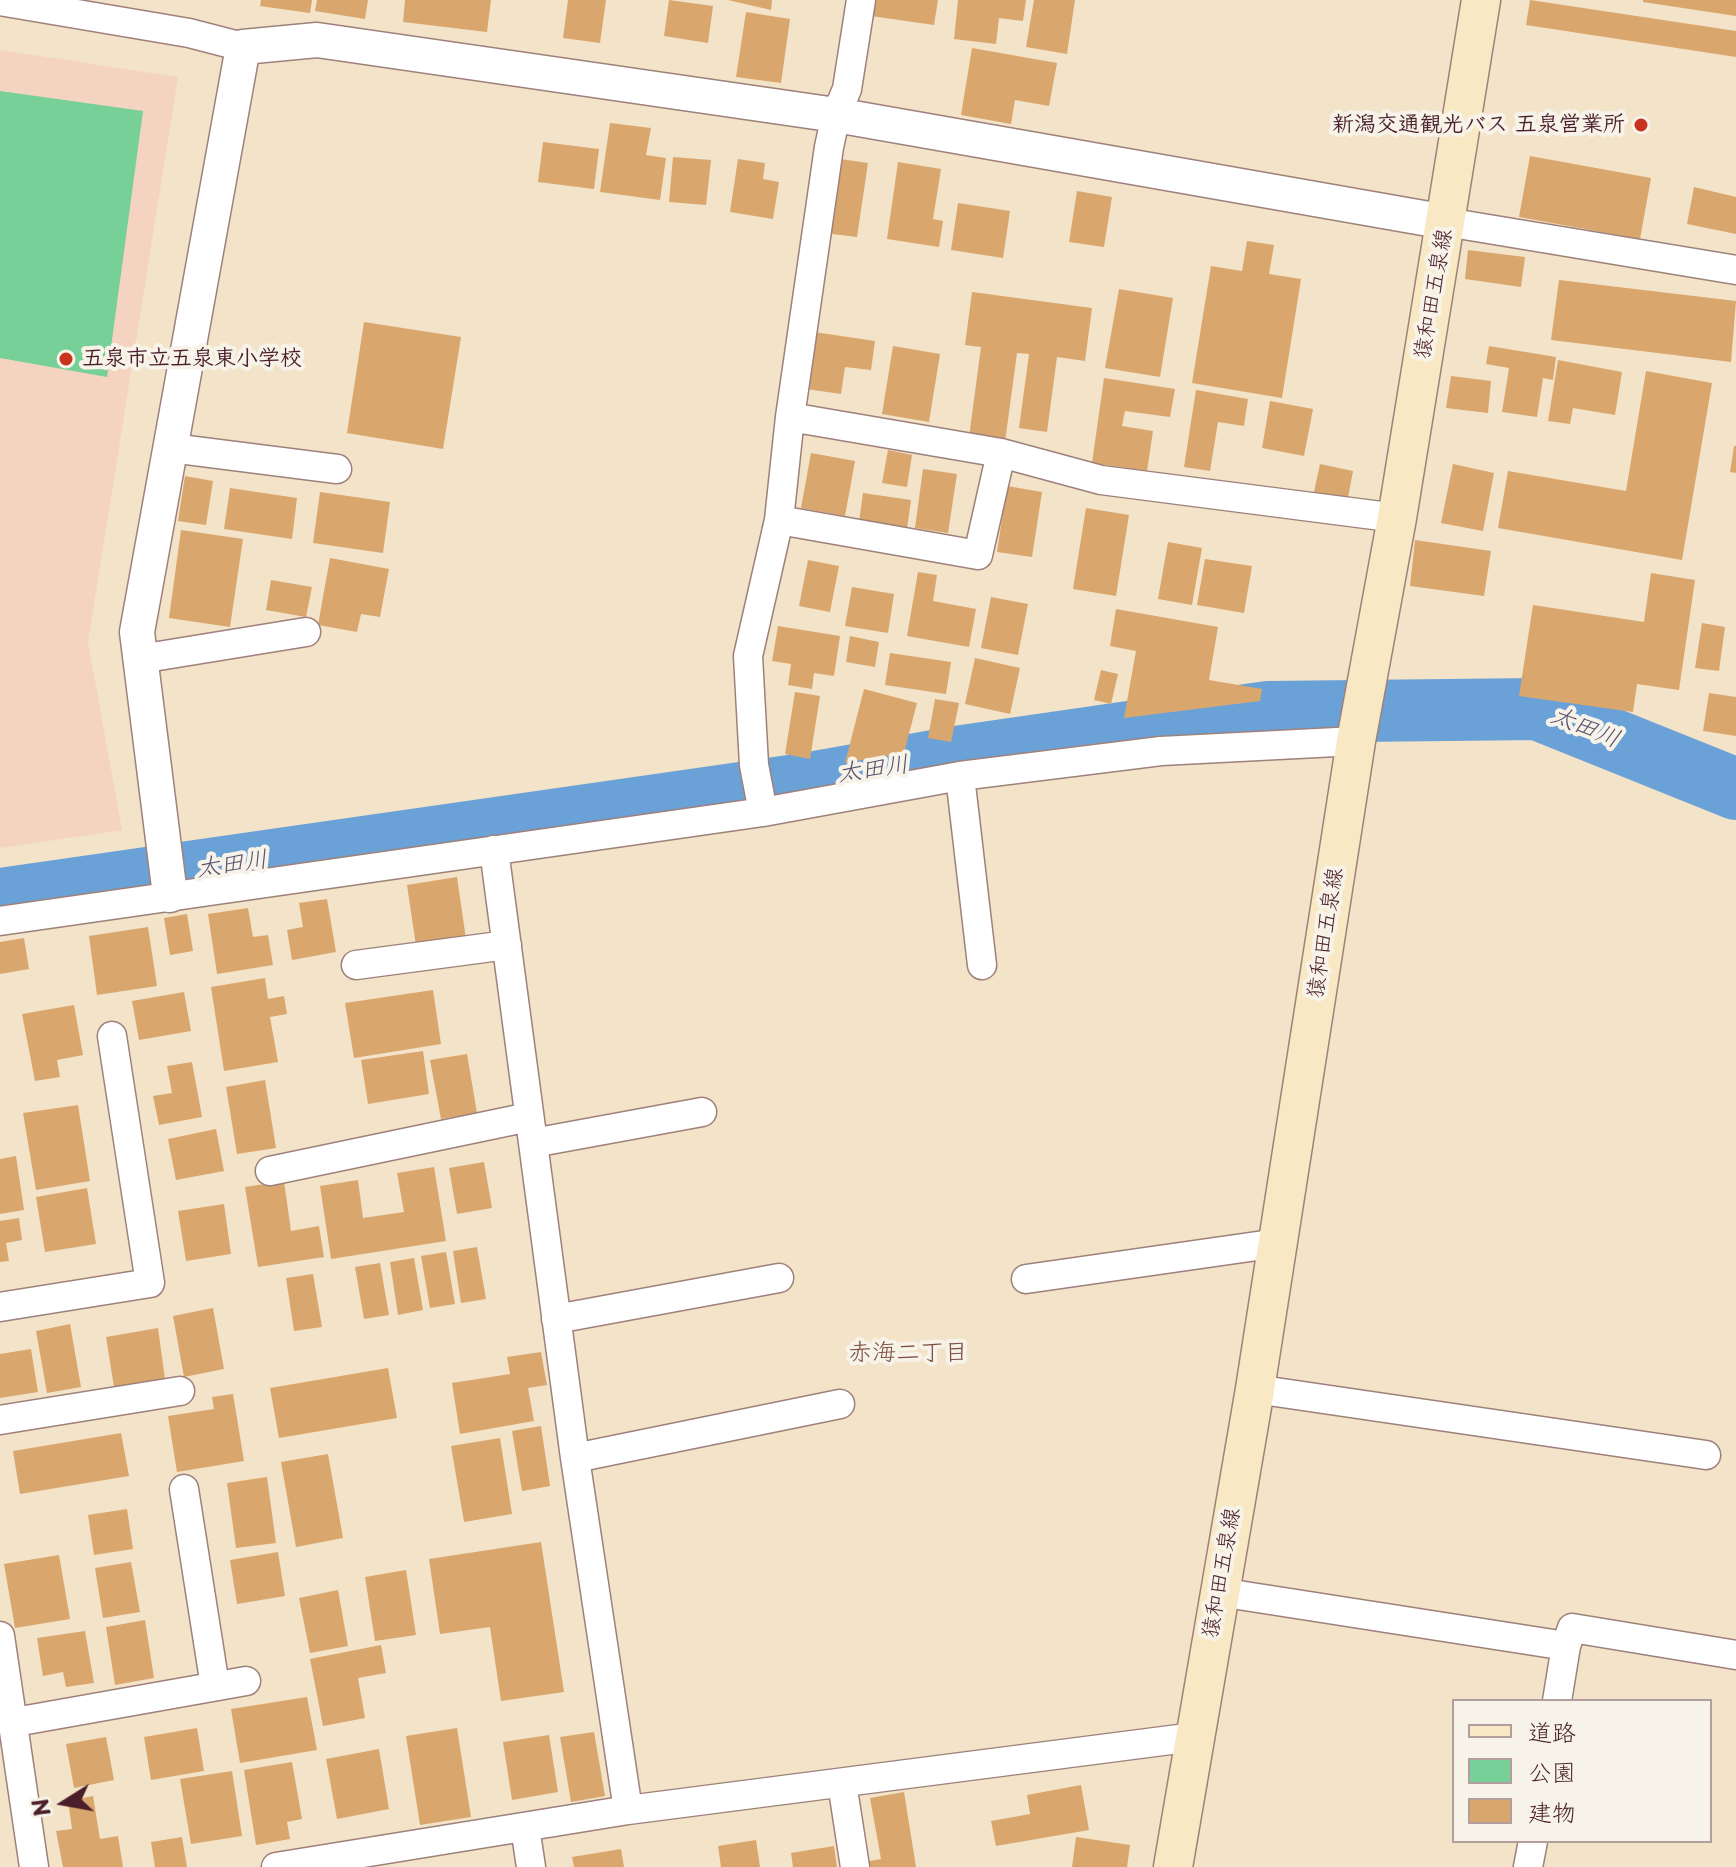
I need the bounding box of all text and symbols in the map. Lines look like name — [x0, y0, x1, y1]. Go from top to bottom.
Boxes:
place label: 新潟交通観光バス 五泉営業所 — [1332, 112, 1625, 138]
marker: 新潟交通観光バス 五泉営業所 — [1632, 116, 1650, 134]
street label: 猿和田五泉線 — [1410, 227, 1458, 361]
place label: 五泉市立五泉東小学校 — [82, 346, 302, 372]
marker: 五泉市立五泉東小学校 — [57, 350, 75, 368]
water label: 太田川 — [1546, 701, 1624, 755]
water label: 太田川 — [835, 751, 911, 789]
water label: 太田川 — [194, 846, 270, 884]
street label: 猿和田五泉線 — [1303, 866, 1349, 1000]
district label: 赤海二丁目 — [848, 1339, 968, 1367]
street label: 猿和田五泉線 — [1198, 1506, 1246, 1640]
legend — [1452, 1699, 1712, 1843]
text: 道路 — [1528, 1713, 1576, 1749]
text: 公園 — [1528, 1753, 1576, 1789]
north arrow — [24, 1763, 104, 1843]
text: 建物 — [1528, 1793, 1576, 1829]
text: N — [22, 1796, 58, 1819]

